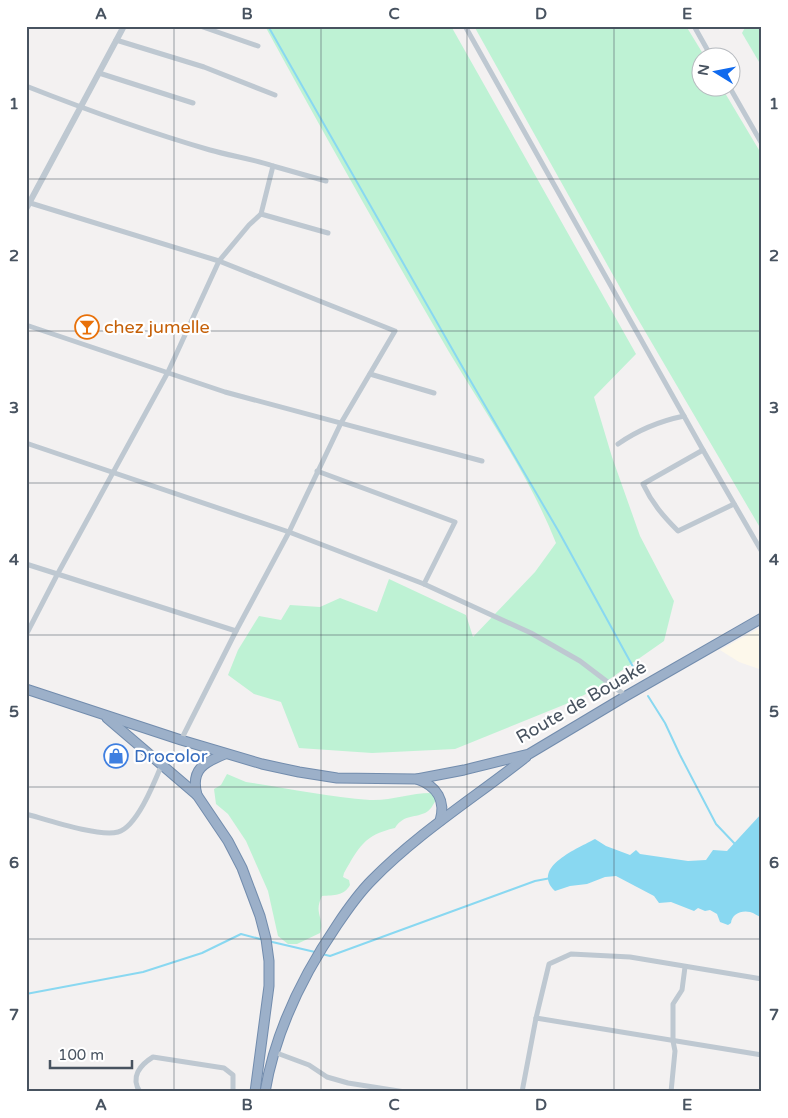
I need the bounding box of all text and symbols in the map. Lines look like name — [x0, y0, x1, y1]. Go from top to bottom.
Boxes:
text: A — [95, 4, 107, 24]
text: B — [241, 4, 253, 24]
text: C — [388, 4, 400, 24]
text: D — [535, 4, 547, 24]
text: E — [682, 4, 692, 24]
north arrow — [690, 48, 740, 98]
text: N — [694, 63, 713, 77]
text: 1 — [9, 94, 19, 114]
text: 1 — [769, 94, 779, 114]
text: 2 — [9, 246, 19, 266]
text: 2 — [769, 246, 779, 266]
bar icon: chez jumelle — [74, 314, 100, 340]
place label: chez jumelle — [104, 316, 210, 338]
text: 3 — [9, 398, 19, 418]
text: 3 — [769, 398, 779, 418]
text: 4 — [9, 550, 19, 570]
text: 4 — [769, 550, 779, 570]
street label: Route de Bouaké — [512, 656, 650, 748]
text: 5 — [9, 702, 19, 722]
text: 5 — [769, 702, 779, 722]
shop icon: Drocolor — [103, 743, 129, 769]
place label: Drocolor — [134, 745, 208, 767]
text: 6 — [9, 853, 19, 873]
text: 6 — [769, 853, 779, 873]
text: 7 — [9, 1005, 19, 1025]
text: 7 — [769, 1005, 779, 1025]
scale bar — [50, 1038, 132, 1070]
text: 100 m — [58, 1046, 104, 1064]
text: A — [95, 1095, 107, 1115]
text: B — [241, 1095, 253, 1115]
text: C — [388, 1095, 400, 1115]
text: D — [535, 1095, 547, 1115]
text: E — [682, 1095, 692, 1115]

